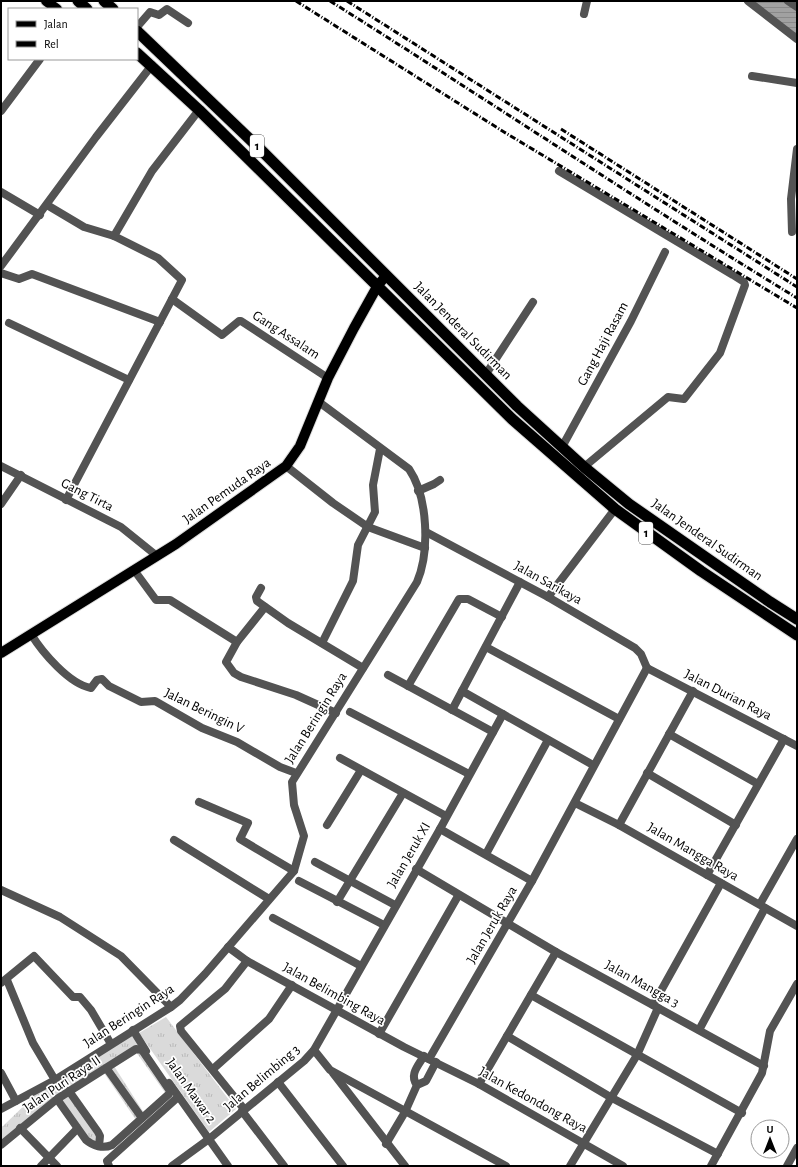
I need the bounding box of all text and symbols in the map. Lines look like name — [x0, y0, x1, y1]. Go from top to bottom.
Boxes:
legend — [8, 8, 138, 60]
text: Jalan — [44, 18, 68, 30]
text: Rel — [44, 38, 59, 50]
road number: 1 — [250, 135, 264, 157]
street label: Jalan Jenderal Sudirman — [412, 280, 514, 382]
street label: Gang Haji Rasam — [575, 300, 631, 388]
street label: Gang Assalam — [250, 308, 322, 362]
street label: Jalan Pemuda Raya — [181, 455, 274, 526]
street label: Gang Tirta — [59, 476, 116, 514]
street label: Jalan Jenderal Sudirman — [649, 497, 765, 583]
road number: 1 — [639, 522, 653, 544]
street label: Jalan Sarikaya — [512, 559, 585, 608]
street label: Jalan Durian Raya — [682, 667, 774, 723]
street label: Jalan Beringin Raya — [282, 670, 350, 766]
street label: Jalan Beringin V — [162, 686, 246, 736]
street label: Jalan Jeruk XI — [385, 820, 433, 890]
street label: Jalan Mangga Raya — [645, 820, 741, 884]
street label: Jalan Jeruk Raya — [464, 883, 520, 966]
street label: Jalan Mangga 3 — [603, 958, 682, 1010]
street label: Jalan Belimbing Raya — [280, 960, 388, 1028]
street label: Jalan Beringin Raya — [81, 981, 177, 1050]
street label: Jalan Belimbing 3 — [221, 1042, 303, 1114]
street label: Jalan Puri Raya II — [21, 1053, 103, 1115]
street label: Jalan Mawar 2 — [164, 1056, 218, 1126]
street label: Jalan Kedondong Raya — [477, 1065, 590, 1136]
north arrow — [750, 1119, 790, 1159]
text: U — [766, 1124, 774, 1135]

